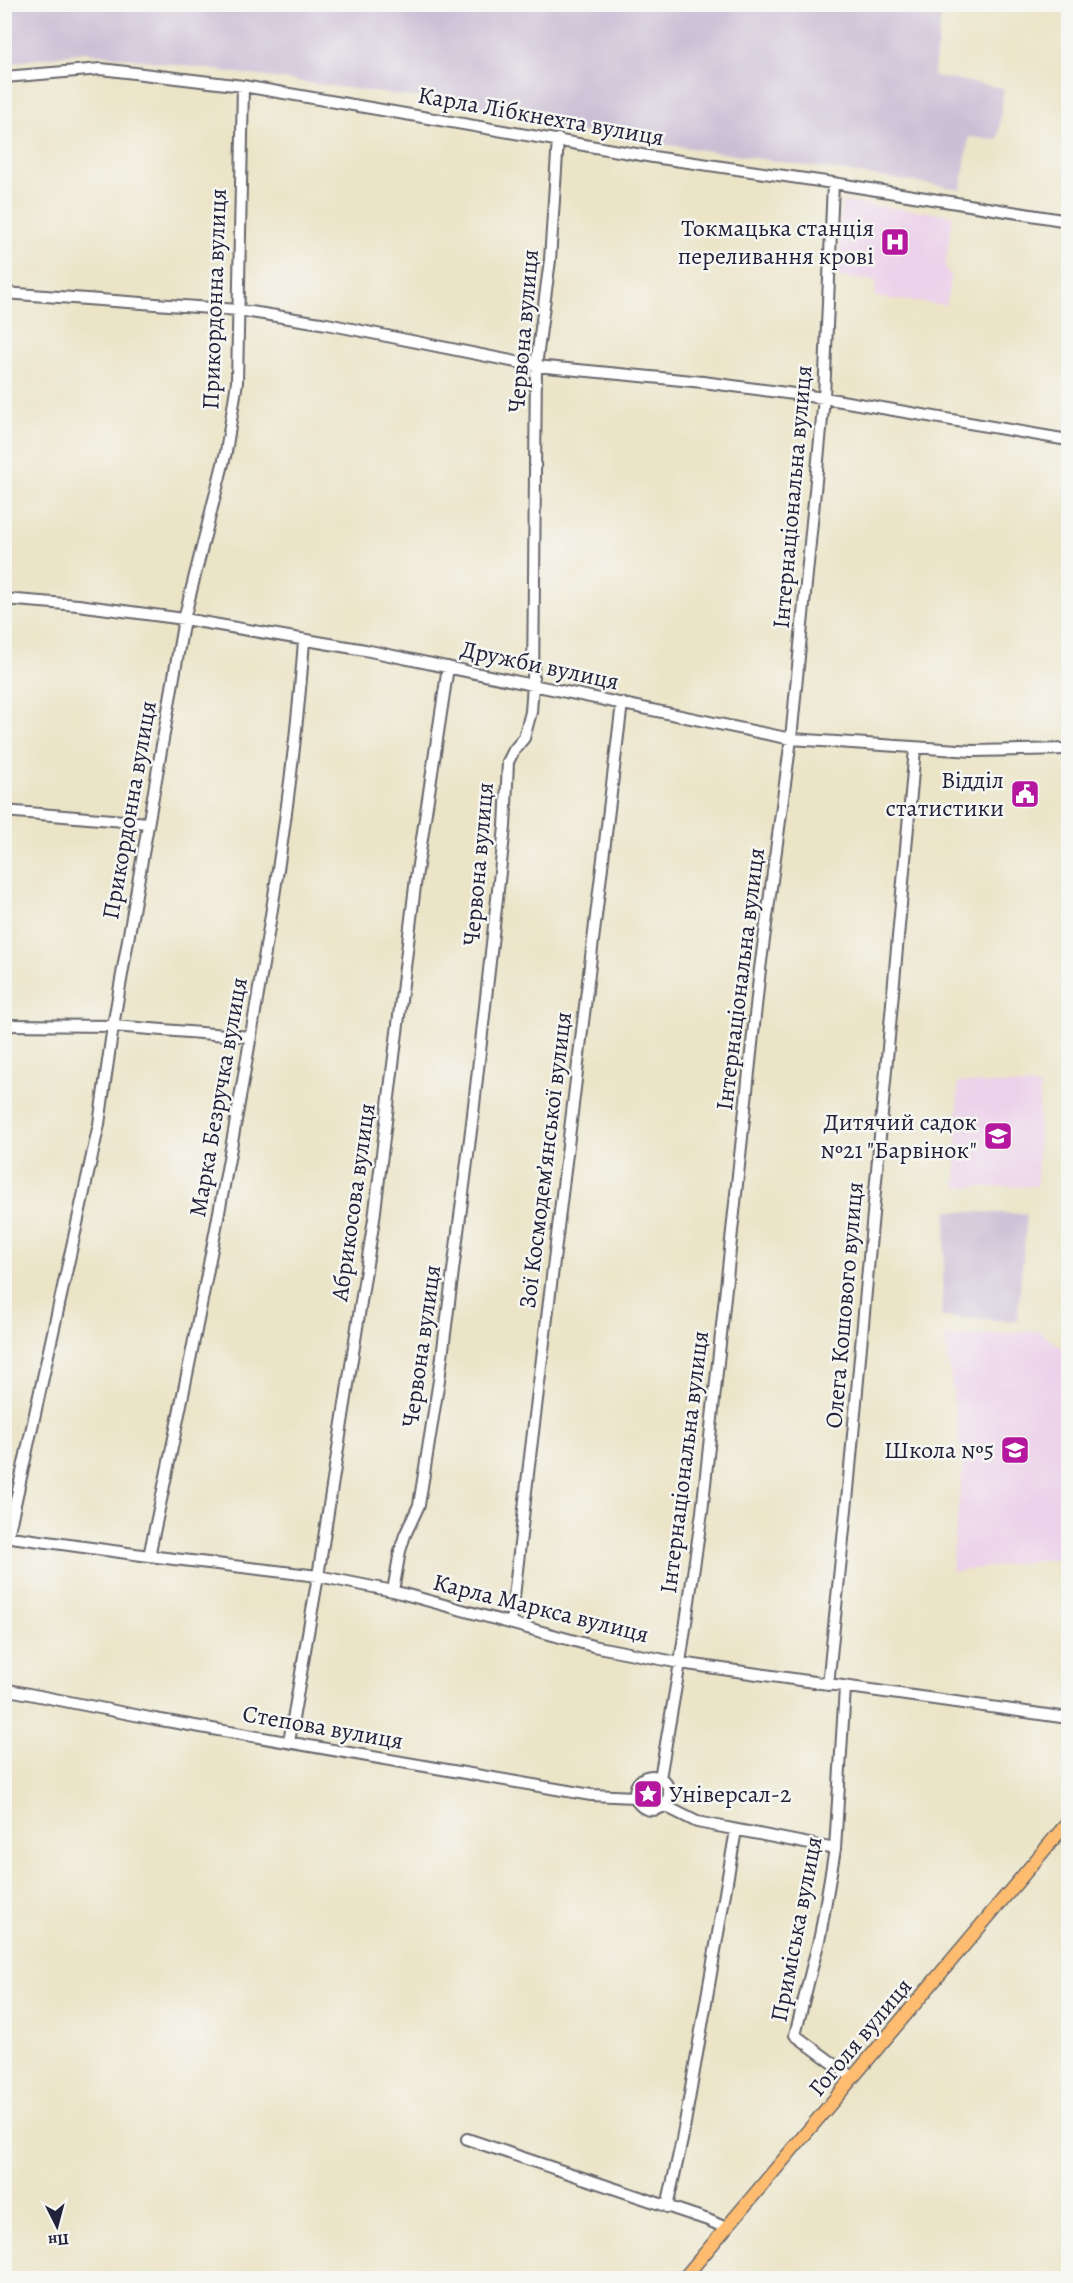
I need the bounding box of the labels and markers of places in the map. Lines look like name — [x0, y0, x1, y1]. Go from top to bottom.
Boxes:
place label: Токмацька станція переливання крові — [678, 212, 874, 272]
hospital icon: Токмацька станція переливання крові — [879, 226, 911, 258]
place label: Відділ статистики — [886, 764, 1004, 824]
public building icon: Відділ статистики — [1009, 778, 1041, 810]
place label: Дитячий садок №21 "Барвінок" — [820, 1106, 977, 1166]
school or university icon: Дитячий садок №21 "Барвінок" — [982, 1120, 1014, 1152]
place label: Школа №5 — [884, 1434, 994, 1466]
school or university icon: Школа №5 — [999, 1434, 1031, 1466]
place icon: Універсал-2 — [632, 1778, 664, 1810]
place label: Універсал-2 — [669, 1778, 791, 1810]

